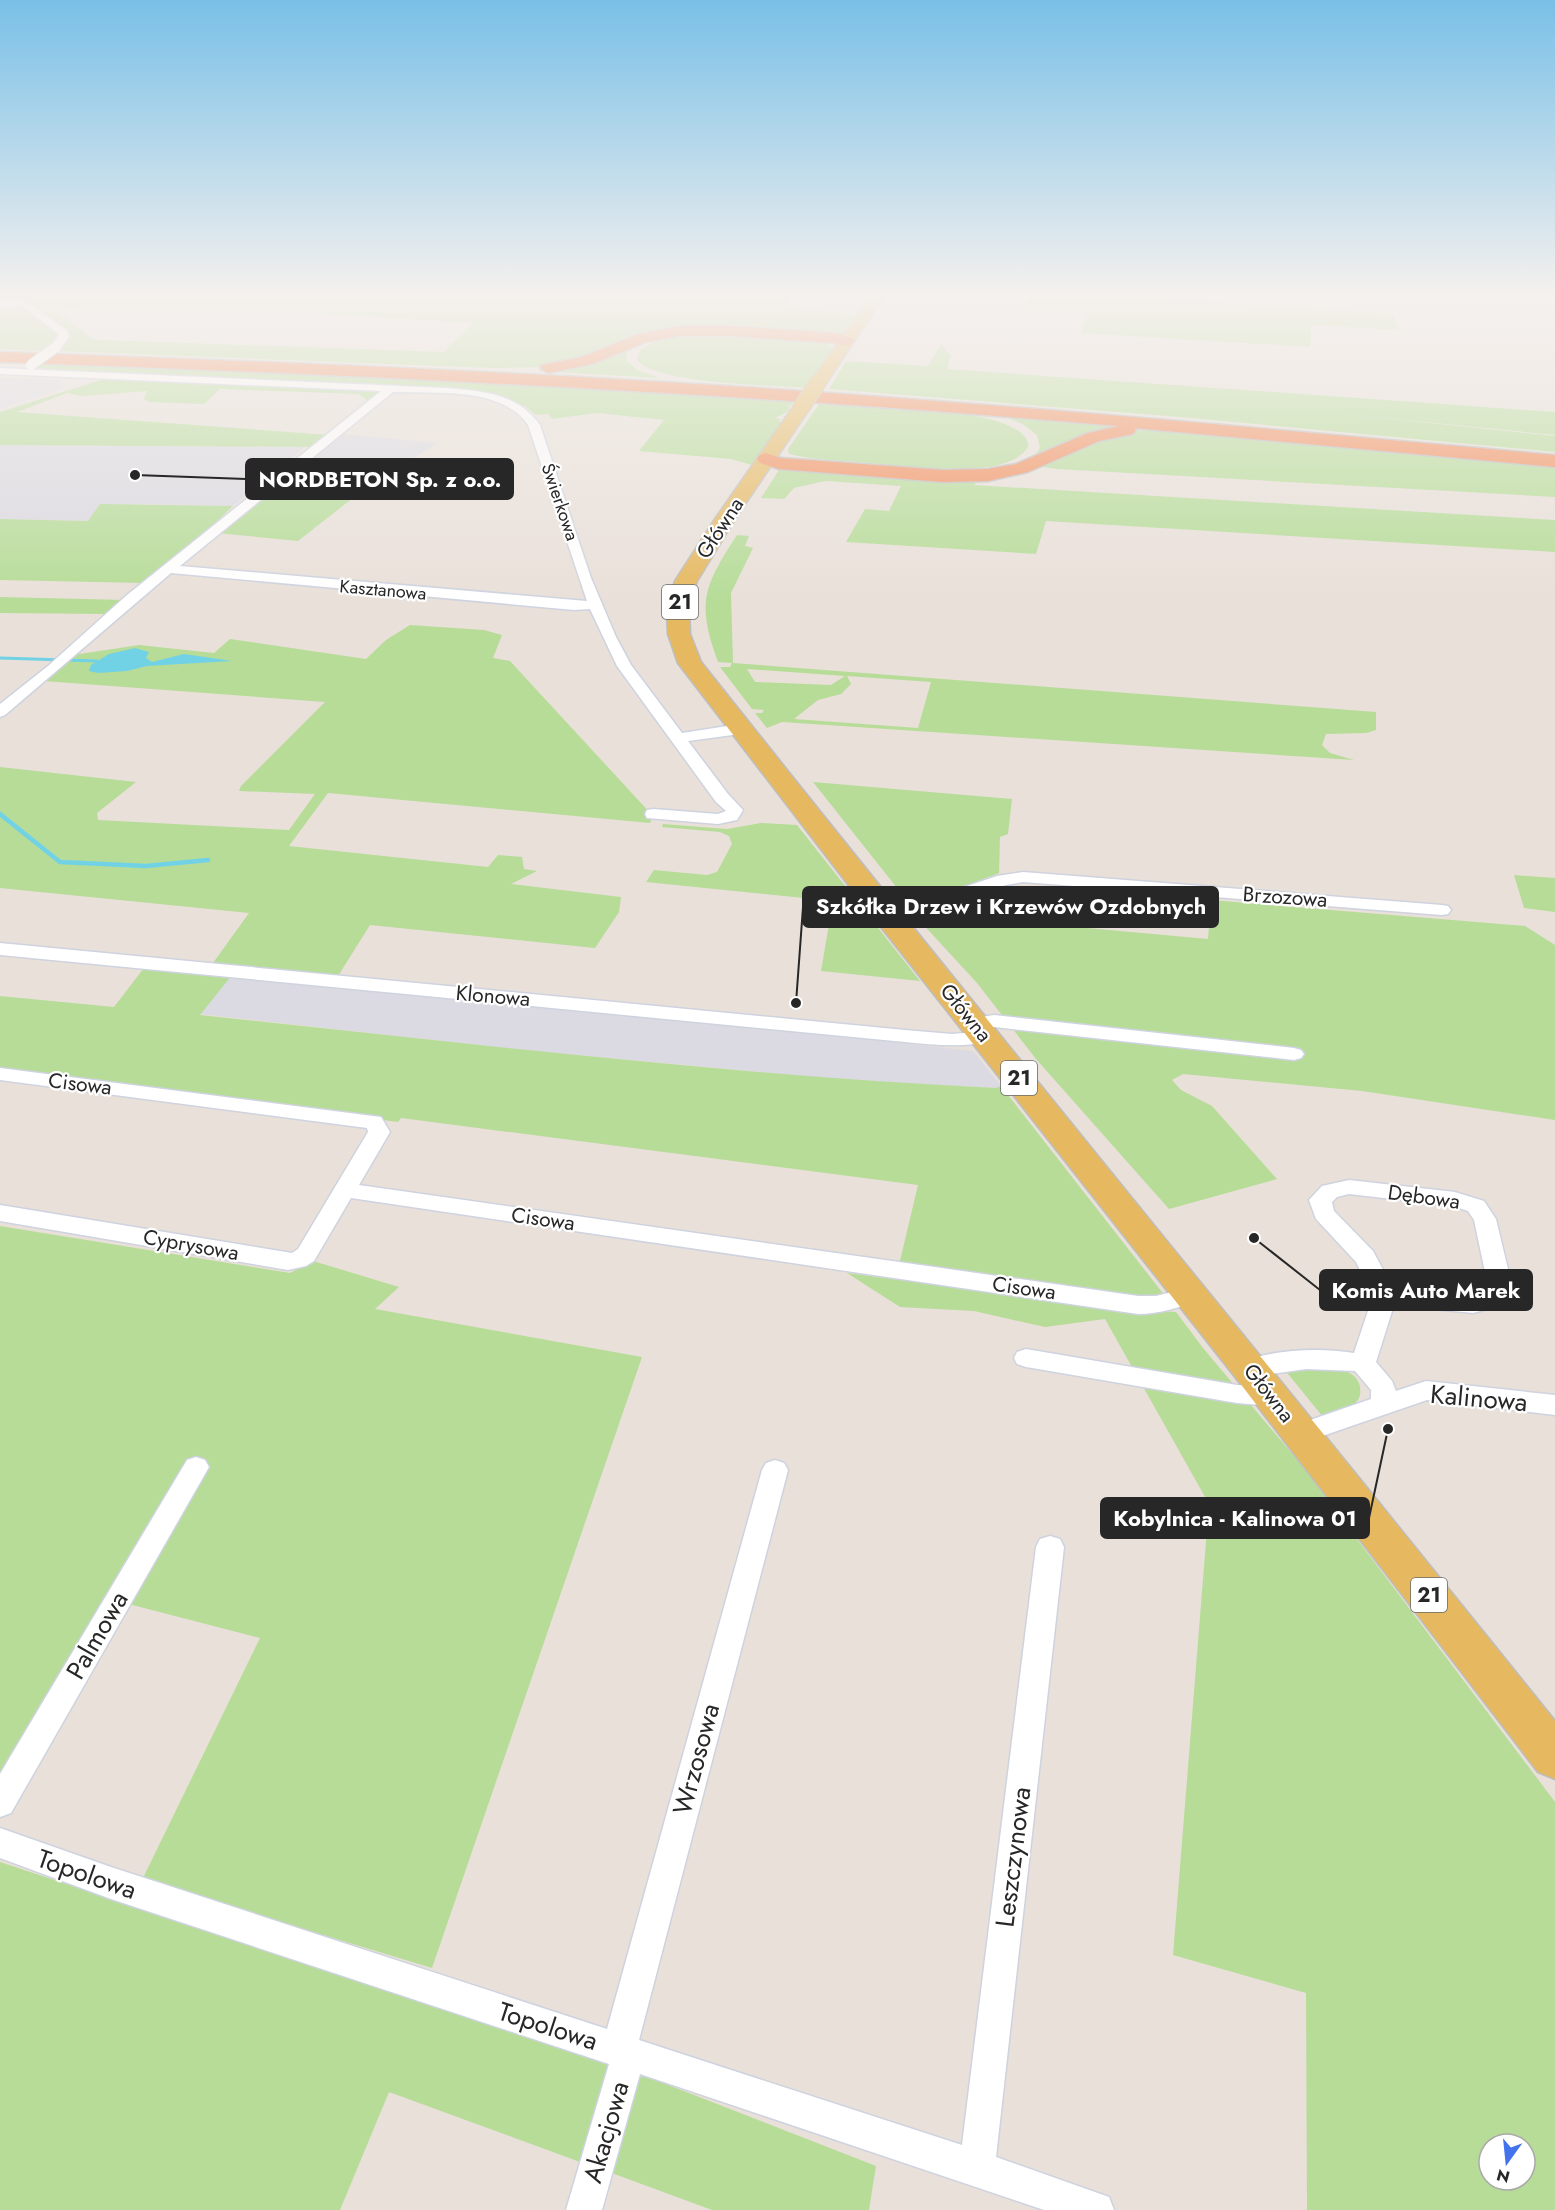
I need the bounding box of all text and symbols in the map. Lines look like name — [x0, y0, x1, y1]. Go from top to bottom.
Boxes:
callout: NORDBETON Sp. z o.o. — [246, 459, 513, 499]
street label: Świerkowa — [535, 460, 585, 544]
text: NORDBETON Sp. z o.o. — [258, 463, 502, 495]
street label: Główna — [689, 491, 751, 565]
street label: Kasztanowa — [338, 573, 428, 607]
road number: 21 — [662, 585, 698, 619]
street label: Brzozowa — [1242, 879, 1328, 915]
callout: Szkółka Drzew i Krzewów Ozdobnych — [803, 887, 1218, 927]
text: Szkółka Drzew i Krzewów Ozdobnych — [816, 890, 1206, 922]
street label: Główna — [933, 977, 999, 1049]
street label: Klonowa — [454, 978, 532, 1014]
road number: 21 — [1001, 1061, 1037, 1095]
street label: Cisowa — [46, 1065, 114, 1103]
street label: Dębowa — [1386, 1177, 1462, 1217]
street label: Cisowa — [509, 1200, 577, 1238]
street label: Cyprysowa — [141, 1222, 241, 1268]
street label: Cisowa — [990, 1269, 1058, 1307]
callout: Komis Auto Marek — [1320, 1270, 1532, 1310]
text: Komis Auto Marek — [1332, 1274, 1521, 1306]
street label: Główna — [1236, 1357, 1302, 1429]
street label: Kalinowa — [1429, 1375, 1529, 1421]
callout: Kobylnica - Kalinowa 01 — [1101, 1498, 1369, 1538]
text: Kobylnica - Kalinowa 01 — [1113, 1502, 1357, 1534]
road number: 21 — [1411, 1578, 1447, 1612]
street label: Palmowa — [56, 1584, 138, 1686]
street label: Wrzosowa — [663, 1699, 729, 1819]
street label: Leszczynowa — [986, 1785, 1040, 1929]
street label: Topolowa — [32, 1839, 142, 1909]
street label: Topolowa — [493, 1992, 603, 2060]
street label: Akacjowa — [573, 2077, 639, 2187]
north arrow — [1477, 2132, 1537, 2192]
text: N — [1494, 2163, 1512, 2189]

